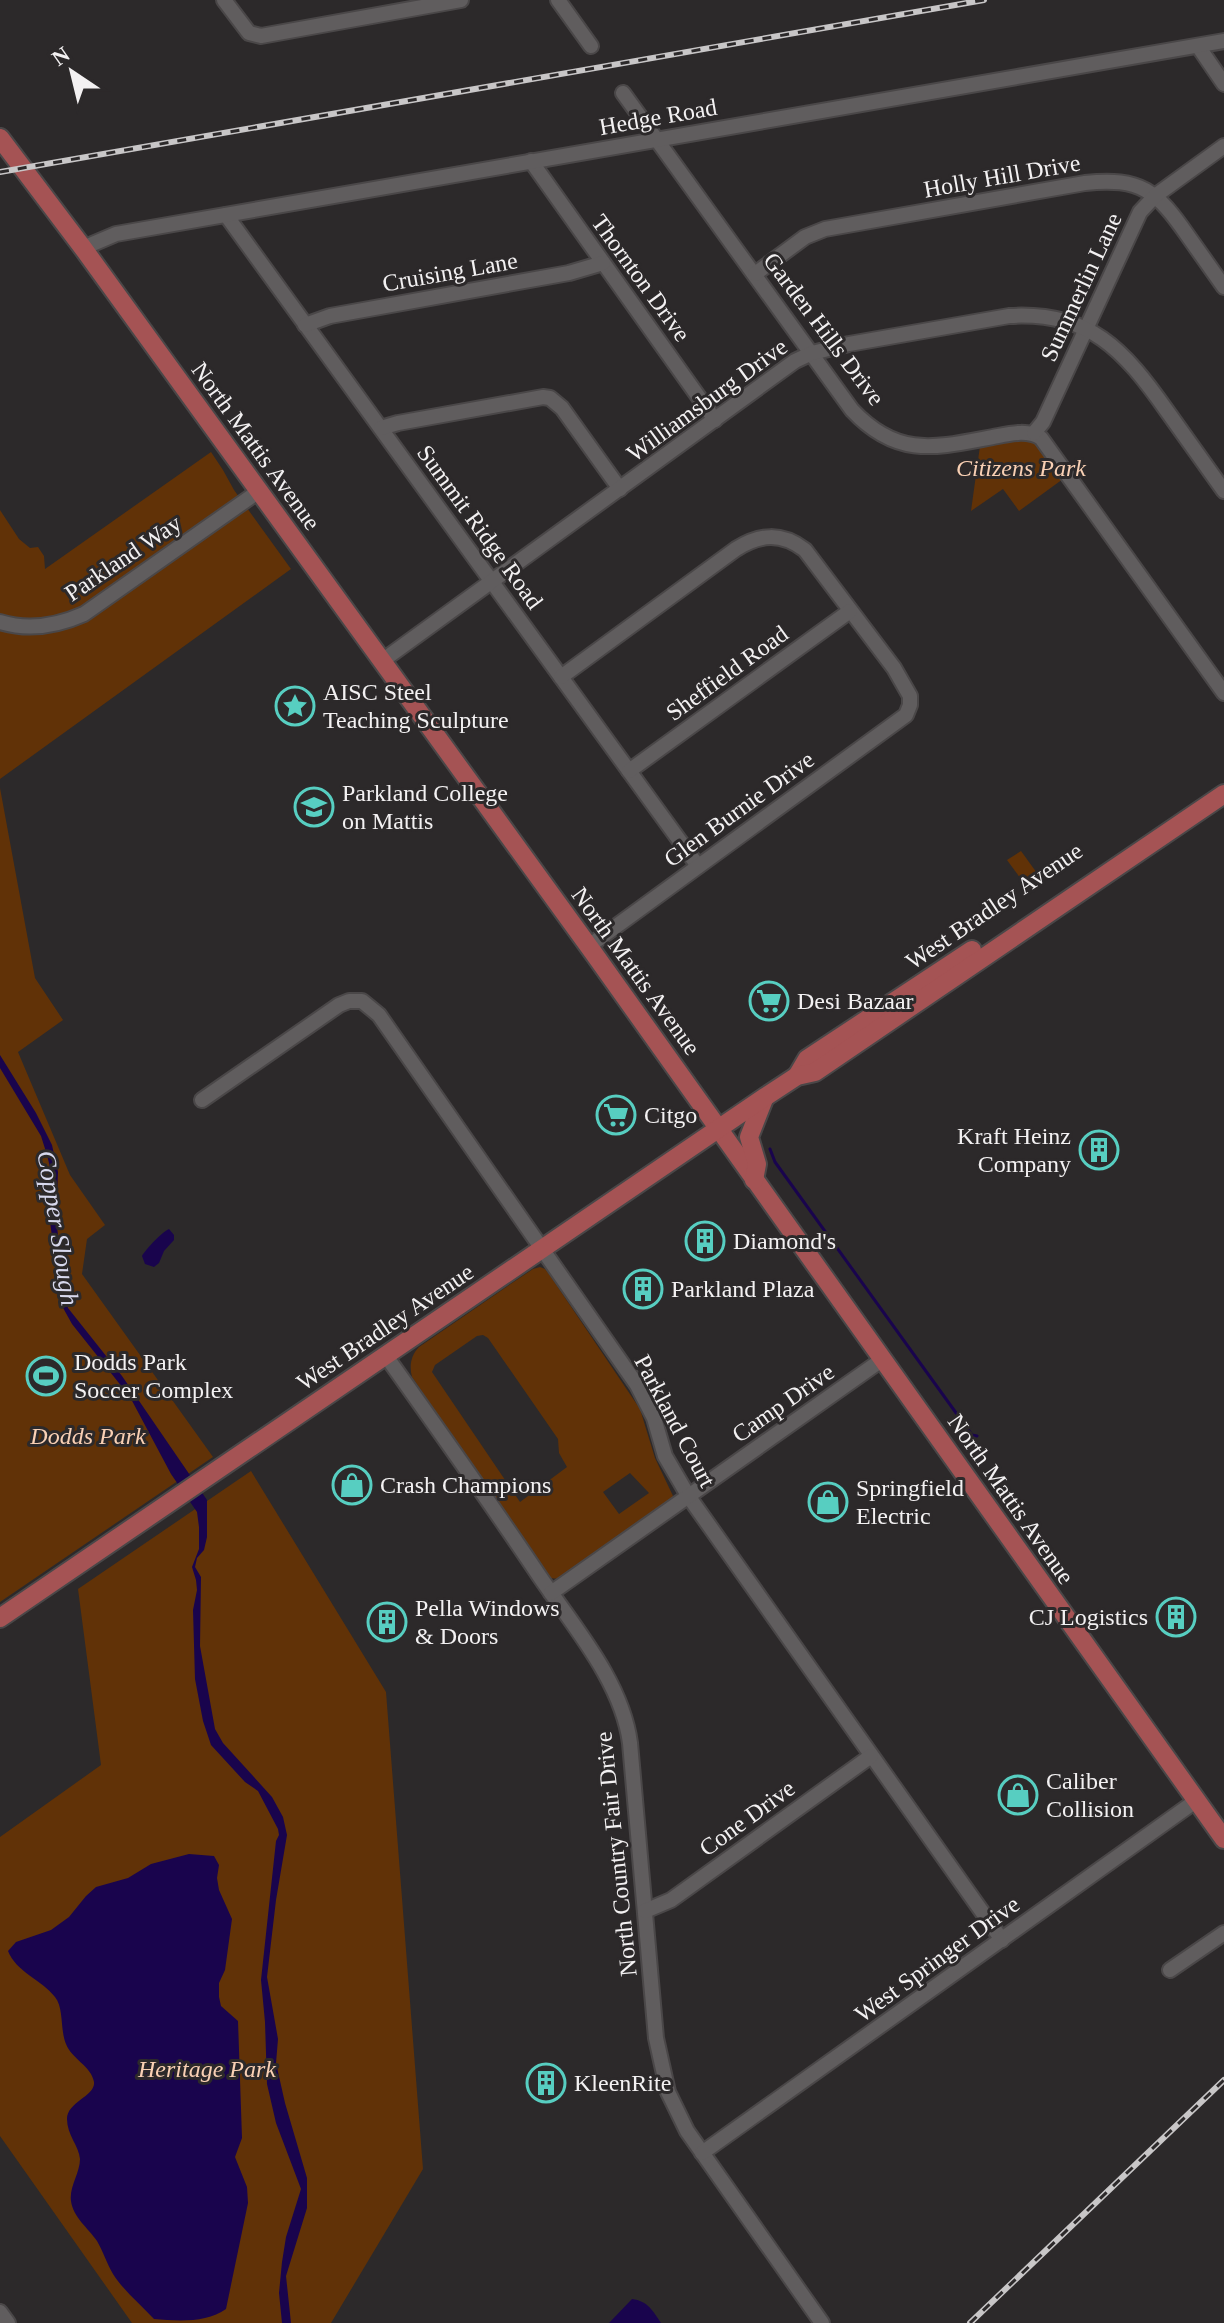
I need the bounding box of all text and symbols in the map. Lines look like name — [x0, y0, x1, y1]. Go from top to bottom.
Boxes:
north arrow — [32, 32, 112, 112]
text: N — [47, 41, 75, 71]
street label: Hedge Road — [597, 94, 719, 140]
street label: Holly Hill Drive — [922, 149, 1082, 203]
street label: Summerlin Lane — [1035, 209, 1127, 365]
street label: Thornton Drive — [586, 210, 696, 346]
street label: Cruising Lane — [380, 247, 520, 297]
street label: Garden Hills Drive — [758, 248, 890, 410]
street label: Williamsburg Drive — [622, 333, 792, 467]
street label: North Mattis Avenue — [186, 357, 326, 535]
street label: Summit Ridge Road — [412, 440, 548, 614]
park label: Citizens Park — [956, 455, 1086, 481]
street label: Parkland Way — [60, 510, 186, 606]
street label: Sheffield Road — [661, 620, 793, 726]
place label: AISC Steel Teaching Sculpture — [323, 679, 509, 733]
place icon: AISC Steel Teaching Sculpture — [274, 685, 316, 727]
street label: Glen Burnie Drive — [659, 746, 819, 872]
place label: Parkland College on Mattis — [342, 780, 508, 834]
school or university icon: Parkland College on Mattis — [293, 786, 335, 828]
street label: West Bradley Avenue — [901, 837, 1087, 975]
street label: North Mattis Avenue — [566, 882, 706, 1060]
supermarket icon: Desi Bazaar — [748, 980, 790, 1022]
place label: Desi Bazaar — [797, 988, 914, 1014]
supermarket icon: Citgo — [595, 1094, 637, 1136]
place label: Citgo — [644, 1102, 697, 1128]
place label: Kraft Heinz Company — [957, 1123, 1071, 1177]
building icon: Kraft Heinz Company — [1078, 1129, 1120, 1171]
water label: Copper Slough — [31, 1148, 85, 1308]
building icon: Diamond's — [684, 1220, 726, 1262]
place label: Diamond's — [733, 1228, 836, 1254]
street label: West Bradley Avenue — [292, 1258, 478, 1396]
building icon: Parkland Plaza — [622, 1268, 664, 1310]
place label: Parkland Plaza — [671, 1276, 815, 1302]
place label: Dodds Park Soccer Complex — [74, 1349, 233, 1403]
street label: Parkland Court — [629, 1350, 721, 1492]
sports icon: Dodds Park Soccer Complex — [25, 1355, 67, 1397]
street label: Camp Drive — [727, 1359, 839, 1447]
street label: North Mattis Avenue — [943, 1409, 1079, 1589]
park label: Dodds Park — [29, 1423, 146, 1449]
shop icon: Crash Champions — [331, 1464, 373, 1506]
place label: Crash Champions — [380, 1472, 551, 1498]
place label: Springfield Electric — [856, 1475, 964, 1529]
shop icon: Springfield Electric — [807, 1481, 849, 1523]
place label: Pella Windows & Doors — [415, 1595, 560, 1649]
building icon: CJ Logistics — [1155, 1596, 1197, 1638]
building icon: Pella Windows & Doors — [366, 1601, 408, 1643]
place label: CJ Logistics — [1029, 1604, 1148, 1630]
street label: North Country Fair Drive — [590, 1730, 642, 1978]
place label: Caliber Collision — [1046, 1768, 1134, 1822]
shop icon: Caliber Collision — [997, 1774, 1039, 1816]
street label: Cone Drive — [694, 1775, 800, 1861]
street label: West Springer Drive — [850, 1891, 1024, 2027]
park label: Heritage Park — [137, 2056, 276, 2082]
building icon: KleenRite — [525, 2062, 567, 2104]
place label: KleenRite — [574, 2070, 671, 2096]

